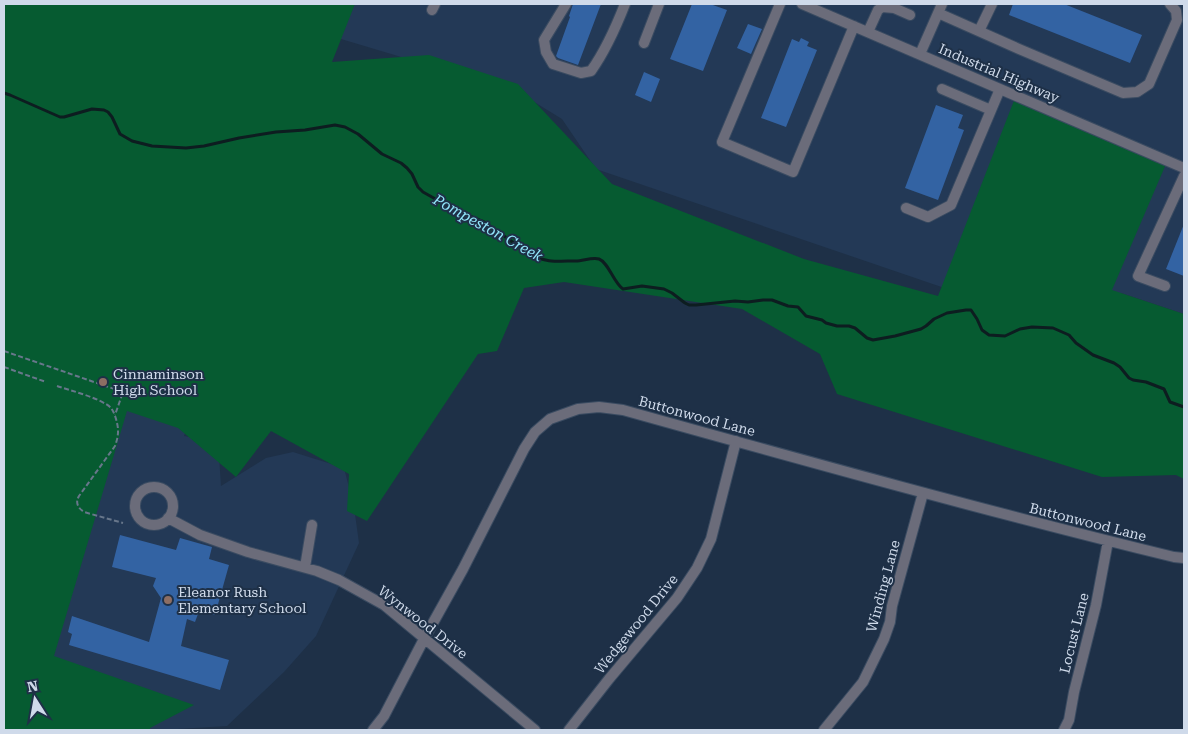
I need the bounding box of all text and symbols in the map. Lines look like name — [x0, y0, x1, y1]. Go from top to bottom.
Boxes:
street label: Industrial Highway — [936, 40, 1062, 106]
water label: Pompeston Creek — [429, 190, 547, 266]
place label: Cinnaminson High School — [113, 366, 204, 398]
marker: Cinnaminson High School — [97, 376, 109, 388]
street label: Buttonwood Lane — [637, 393, 757, 439]
street label: Buttonwood Lane — [1028, 500, 1148, 544]
street label: Winding Lane — [863, 538, 903, 634]
street label: Wedgewood Drive — [591, 571, 681, 677]
street label: Wynwood Drive — [375, 582, 471, 662]
place label: Eleanor Rush Elementary School — [178, 584, 307, 616]
street label: Locust Lane — [1056, 591, 1092, 675]
marker: Eleanor Rush Elementary School — [162, 594, 174, 606]
north arrow — [10, 674, 60, 724]
text: N — [26, 677, 40, 695]

